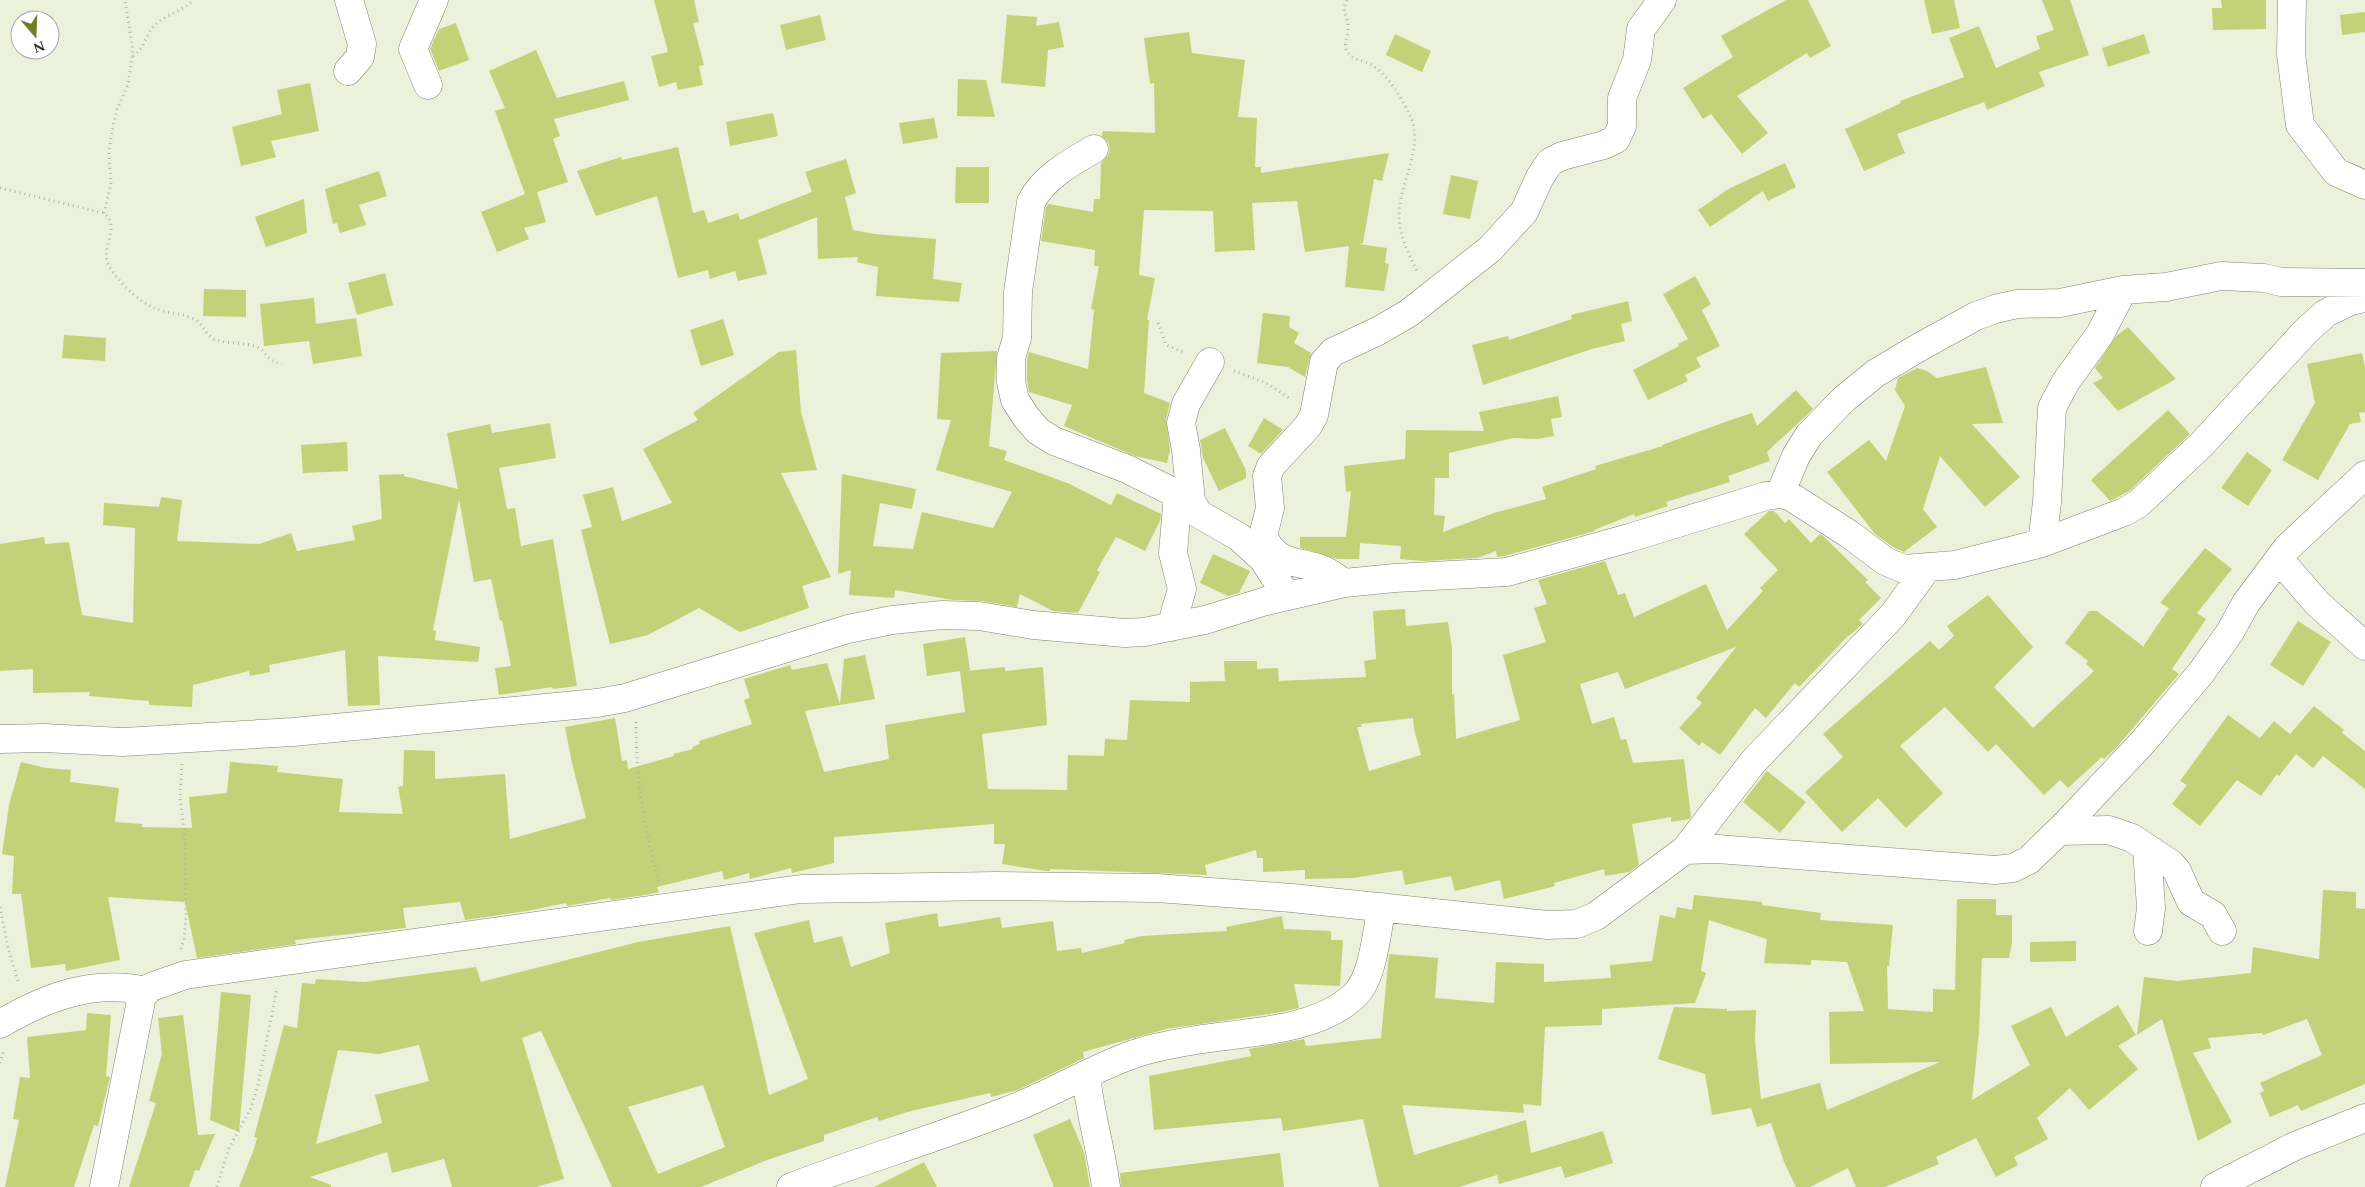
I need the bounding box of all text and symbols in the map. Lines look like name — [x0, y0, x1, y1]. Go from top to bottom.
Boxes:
north arrow — [10, 10, 60, 60]
text: N — [30, 35, 48, 59]

